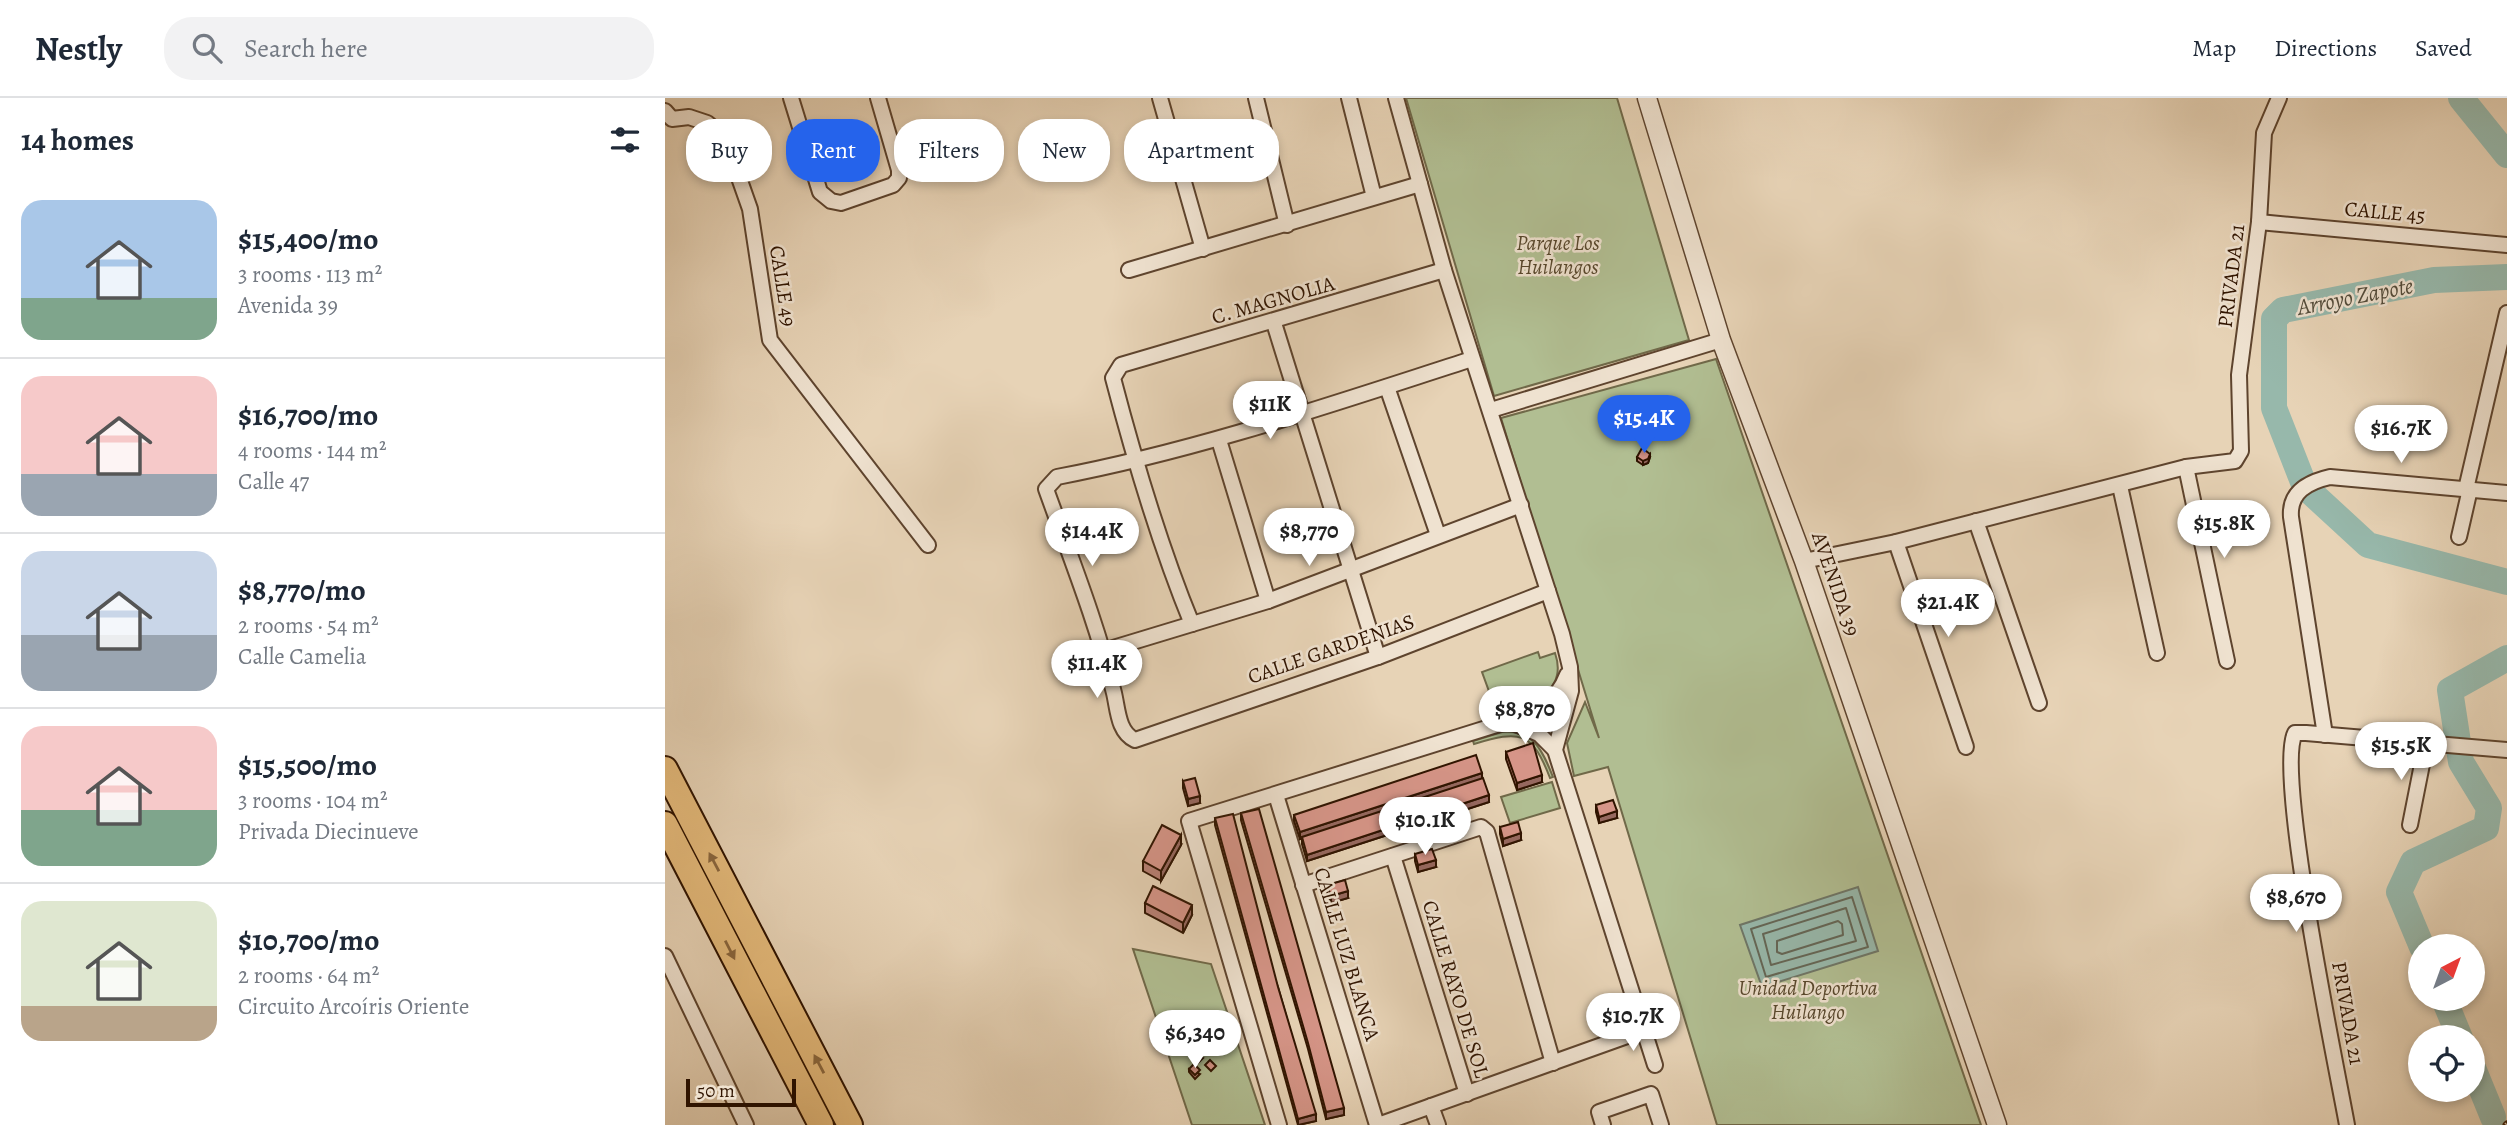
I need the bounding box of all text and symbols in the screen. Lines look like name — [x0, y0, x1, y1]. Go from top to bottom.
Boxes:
search box — [164, 17, 654, 80]
text: Nestly — [35, 26, 122, 71]
icon: search — [188, 29, 226, 67]
text: Search here — [244, 31, 368, 66]
text: Map — [2192, 32, 2236, 64]
text: Directions — [2274, 32, 2377, 64]
text: Saved — [2415, 32, 2472, 64]
chip: Buy — [686, 119, 772, 182]
chip: Rent — [786, 119, 880, 182]
chip: Filters — [894, 119, 1004, 182]
chip: New — [1018, 119, 1110, 182]
chip: Apartment — [1124, 119, 1279, 182]
text: 14 homes — [21, 120, 134, 160]
icon: filters — [606, 121, 644, 159]
street label: CALLE 45 — [2343, 195, 2427, 229]
text: $15,400/mo — [238, 219, 378, 259]
street label: PRIVADA 21 — [2211, 223, 2251, 329]
icon: home — [77, 228, 161, 312]
park label: Parque Los Huilangos — [1516, 229, 1600, 281]
street label: CALLE 49 — [763, 244, 803, 328]
text: 3 rooms · 113 m² — [238, 259, 382, 290]
street label: C. MAGNOLIA — [1208, 269, 1338, 331]
water label: Arroyo Zapote — [2294, 270, 2416, 323]
text: Avenida 39 — [238, 290, 338, 321]
pin: $11K — [1229, 382, 1311, 441]
text: $11K — [1249, 388, 1291, 419]
text: $16,700/mo — [238, 395, 378, 435]
pin: $15.4K — [1587, 396, 1701, 455]
text: $15.4K — [1613, 402, 1675, 433]
icon: home — [77, 404, 161, 488]
pin: $16.7K — [2344, 406, 2458, 465]
text: $16.7K — [2371, 412, 2431, 443]
text: 4 rooms · 144 m² — [238, 435, 386, 466]
text: Calle 47 — [238, 466, 309, 497]
pin: $15.8K — [2167, 500, 2281, 560]
text: $15.8K — [2193, 507, 2255, 538]
pin: $14.4K — [1035, 508, 1149, 568]
pin: $8,770 — [1252, 508, 1366, 568]
text: $14.4K — [1061, 515, 1123, 546]
text: $8,770 — [1279, 515, 1339, 546]
street label: AVENIDA 39 — [1805, 527, 1867, 640]
text: $8,770/mo — [238, 570, 366, 610]
icon: home — [77, 579, 161, 663]
pin: $21.4K — [1891, 580, 2005, 639]
text: $21.4K — [1917, 586, 1979, 617]
street label: CALLE GARDENIAS — [1244, 607, 1418, 691]
text: 2 rooms · 54 m² — [238, 610, 379, 641]
pin: $11.4K — [1040, 640, 1154, 700]
text: Calle Camelia — [238, 641, 367, 672]
text: $11.4K — [1067, 647, 1127, 678]
pin: $8,870 — [1468, 686, 1582, 746]
text: $8,870 — [1495, 693, 1555, 724]
pin: $15.5K — [2344, 722, 2458, 782]
text: $15.5K — [2371, 729, 2431, 760]
text: $15,500/mo — [238, 745, 377, 785]
icon: home — [77, 754, 161, 838]
text: 3 rooms · 104 m² — [238, 785, 387, 816]
pin: $10.1K — [1368, 798, 1482, 857]
text: $10.1K — [1395, 804, 1455, 835]
text: Privada Diecinueve — [238, 816, 419, 847]
one-way arrow — [708, 852, 720, 872]
street label: CALLE LUZ BLANCA — [1307, 864, 1387, 1045]
pin: $8,670 — [2239, 874, 2353, 934]
text: $8,670 — [2266, 881, 2326, 912]
street label: CALLE RAYO DE SOL — [1416, 897, 1496, 1081]
text: $10,700/mo — [238, 920, 379, 960]
icon: home — [77, 929, 161, 1013]
north arrow — [2408, 934, 2485, 1012]
map controls — [2408, 934, 2485, 1102]
one-way arrow — [725, 940, 736, 960]
street label: PRIVADA 21 — [2325, 959, 2371, 1067]
text: 2 rooms · 64 m² — [238, 960, 379, 991]
park label: Unidad Deportiva Huilango — [1739, 974, 1878, 1026]
text: Circuito Arcoíris Oriente — [238, 991, 469, 1022]
pin: $10.7K — [1576, 993, 1690, 1053]
text: $10.7K — [1602, 1000, 1664, 1031]
pin: $6,340 — [1138, 1010, 1252, 1070]
text: $6,340 — [1165, 1017, 1225, 1048]
button: locate — [2408, 1025, 2485, 1102]
one-way arrow — [813, 1054, 825, 1074]
scale bar — [686, 1076, 796, 1108]
text: 50 m — [697, 1078, 735, 1104]

